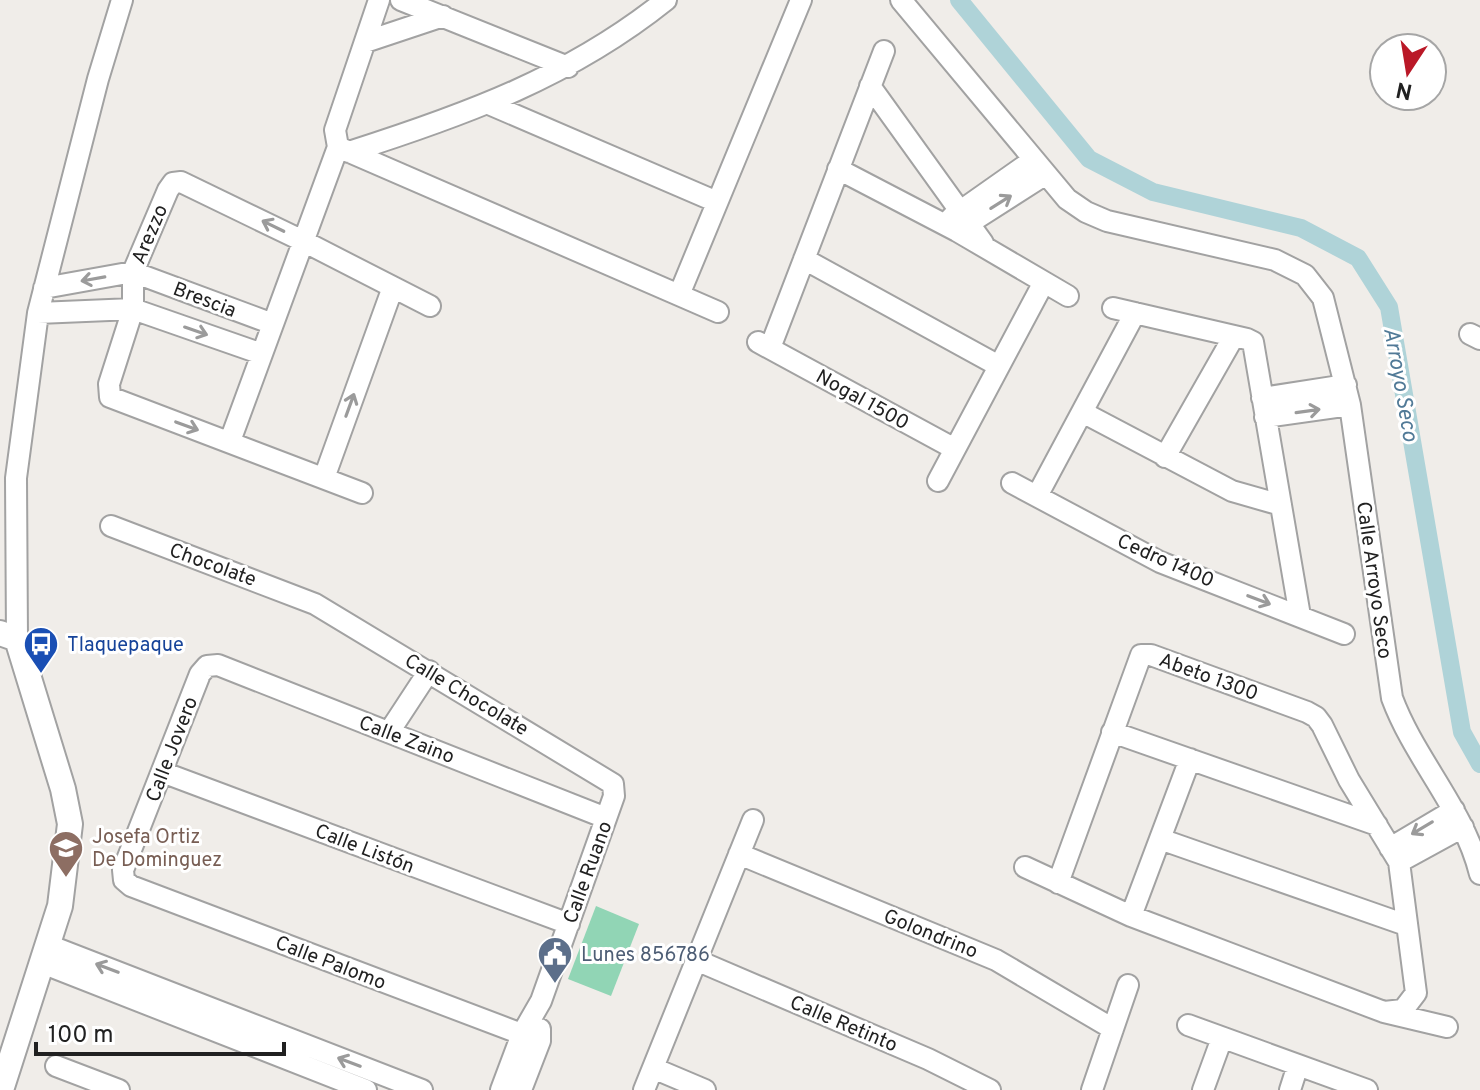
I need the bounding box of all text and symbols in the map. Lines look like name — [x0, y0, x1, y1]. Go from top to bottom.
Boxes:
north arrow — [1368, 32, 1448, 112]
text: N — [1394, 74, 1415, 104]
one-way arrow — [989, 194, 1012, 210]
street label: Arezzo — [127, 201, 175, 269]
one-way arrow — [262, 218, 286, 233]
one-way arrow — [81, 272, 106, 287]
street label: Brescia — [169, 277, 240, 325]
one-way arrow — [184, 324, 209, 339]
water label: Arroyo Seco — [1376, 325, 1423, 444]
street label: Nogal 1500 — [811, 364, 913, 437]
one-way arrow — [344, 393, 358, 418]
one-way arrow — [1294, 403, 1320, 418]
one-way arrow — [175, 419, 200, 434]
street label: Calle Arroyo Seco — [1349, 500, 1397, 661]
street label: Cedro 1400 — [1113, 529, 1218, 595]
street label: Chocolate — [165, 538, 259, 594]
one-way arrow — [1246, 594, 1271, 608]
bus stop icon: Tlaquepaque — [22, 625, 60, 675]
place label: Tlaquepaque — [67, 633, 184, 659]
street label: Calle Chocolate — [399, 648, 533, 743]
street label: Abeto 1300 — [1155, 648, 1262, 708]
street label: Calle Jovero — [141, 693, 205, 806]
street label: Calle Zaino — [355, 711, 458, 771]
street label: Calle Ruano — [558, 818, 619, 928]
street label: Calle Listón — [311, 819, 418, 881]
one-way arrow — [1411, 821, 1434, 837]
place label: Josefa Ortiz De Dominguez — [92, 825, 222, 874]
school or university icon: Josefa Ortiz De Dominguez — [47, 829, 85, 879]
street label: Golondrino — [879, 904, 981, 966]
street label: Calle Palomo — [271, 931, 389, 997]
public building icon: Lunes 856786 — [536, 935, 574, 985]
place label: Lunes 856786 — [581, 943, 710, 969]
one-way arrow — [95, 959, 120, 974]
street label: Calle Retinto — [785, 991, 901, 1059]
scale bar — [36, 1006, 284, 1056]
text: 100 m — [48, 1021, 114, 1051]
one-way arrow — [337, 1054, 362, 1068]

